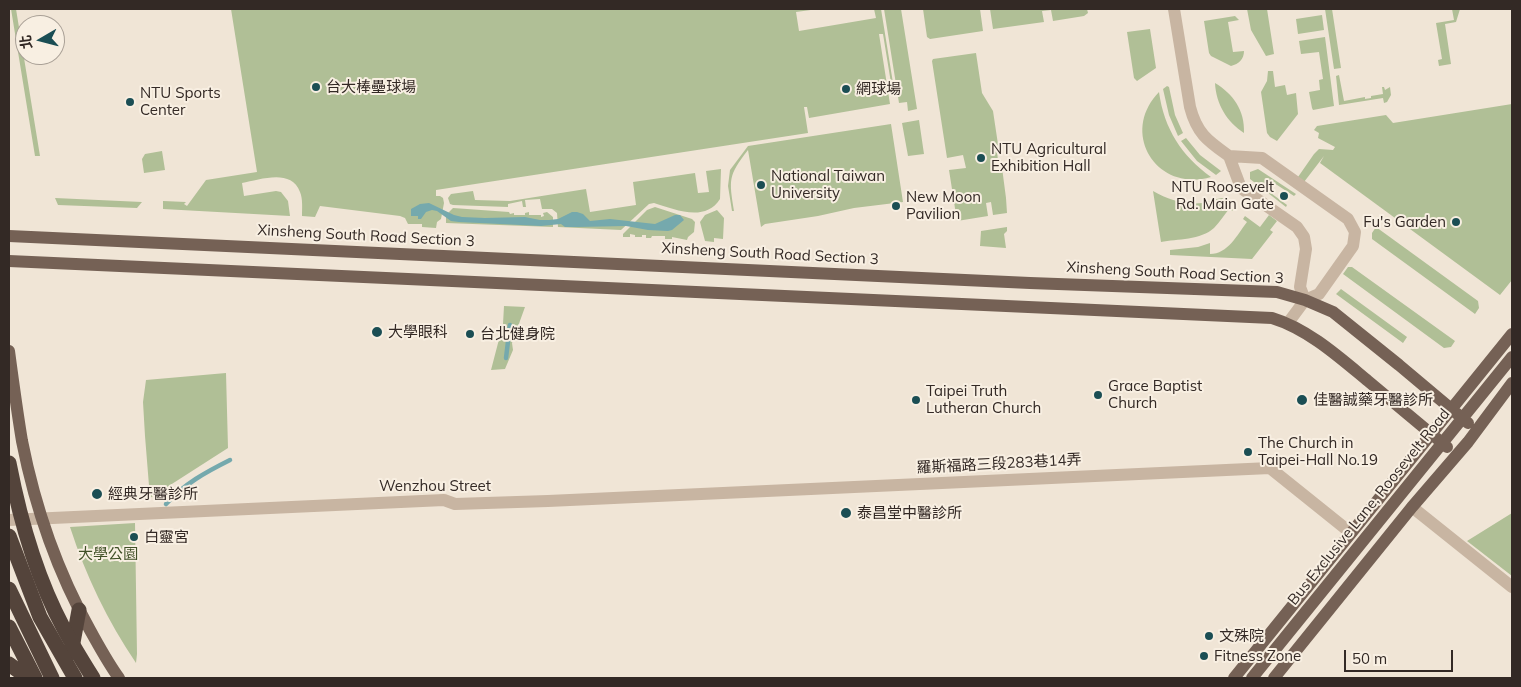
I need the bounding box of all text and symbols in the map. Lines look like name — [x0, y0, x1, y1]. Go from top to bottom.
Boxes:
north arrow — [15, 15, 65, 65]
text: 北 — [16, 34, 36, 50]
place label: 台大棒壘球場 — [326, 78, 416, 96]
place label: 網球場 — [856, 80, 901, 98]
marker: 台大棒壘球場 — [310, 81, 322, 93]
marker: 網球場 — [840, 83, 852, 95]
place label: NTU Sports Center — [140, 84, 221, 119]
marker: NTU Sports Center — [124, 96, 136, 108]
place label: NTU Agricultural Exhibition Hall — [991, 140, 1107, 175]
marker: NTU Agricultural Exhibition Hall — [975, 152, 987, 164]
place label: National Taiwan University — [771, 167, 885, 202]
place label: NTU Roosevelt Rd. Main Gate — [1171, 178, 1274, 213]
marker: National Taiwan University — [755, 179, 767, 191]
place label: New Moon Pavilion — [906, 188, 981, 223]
marker: NTU Roosevelt Rd. Main Gate — [1278, 190, 1290, 202]
marker: New Moon Pavilion — [890, 200, 902, 212]
place label: Fu's Garden — [1363, 213, 1446, 231]
marker: Fu's Garden — [1450, 216, 1462, 228]
street label: Xinsheng South Road Section 3 — [257, 221, 475, 251]
street label: Xinsheng South Road Section 3 — [661, 239, 879, 269]
street label: Xinsheng South Road Section 3 — [1066, 258, 1284, 288]
place label: 大學眼科 — [388, 323, 448, 341]
marker: 大學眼科 — [370, 325, 384, 339]
place label: 台北健身院 — [480, 325, 555, 343]
marker: 台北健身院 — [464, 328, 476, 340]
place label: Grace Baptist Church — [1108, 377, 1202, 412]
place label: Taipei Truth Lutheran Church — [926, 382, 1041, 417]
marker: Grace Baptist Church — [1092, 389, 1104, 401]
place label: 佳醫誠藥牙醫診所 — [1313, 391, 1433, 409]
marker: 佳醫誠藥牙醫診所 — [1295, 393, 1309, 407]
marker: Taipei Truth Lutheran Church — [910, 394, 922, 406]
street label: Bus Exclusive Lane, Roosevelt Road — [1284, 405, 1454, 609]
place label: The Church in Taipei-Hall No.19 — [1258, 434, 1378, 469]
marker: The Church in Taipei-Hall No.19 — [1242, 446, 1254, 458]
street label: 羅斯福路三段283巷14弄 — [916, 451, 1082, 477]
street label: Wenzhou Street — [379, 477, 491, 495]
place label: 經典牙醫診所 — [108, 485, 198, 503]
marker: 經典牙醫診所 — [90, 487, 104, 501]
place label: 泰昌堂中醫診所 — [857, 504, 962, 522]
marker: 泰昌堂中醫診所 — [839, 506, 853, 520]
place label: 白靈宮 — [144, 528, 189, 546]
marker: 白靈宮 — [128, 531, 140, 543]
park label: 大學公園 — [78, 545, 138, 563]
place label: 文殊院 — [1219, 627, 1264, 645]
marker: 文殊院 — [1203, 630, 1215, 642]
scale bar — [1346, 640, 1455, 672]
place label: Fitness Zone — [1214, 647, 1301, 665]
text: 50 m — [1352, 649, 1387, 668]
marker: Fitness Zone — [1198, 650, 1210, 662]

